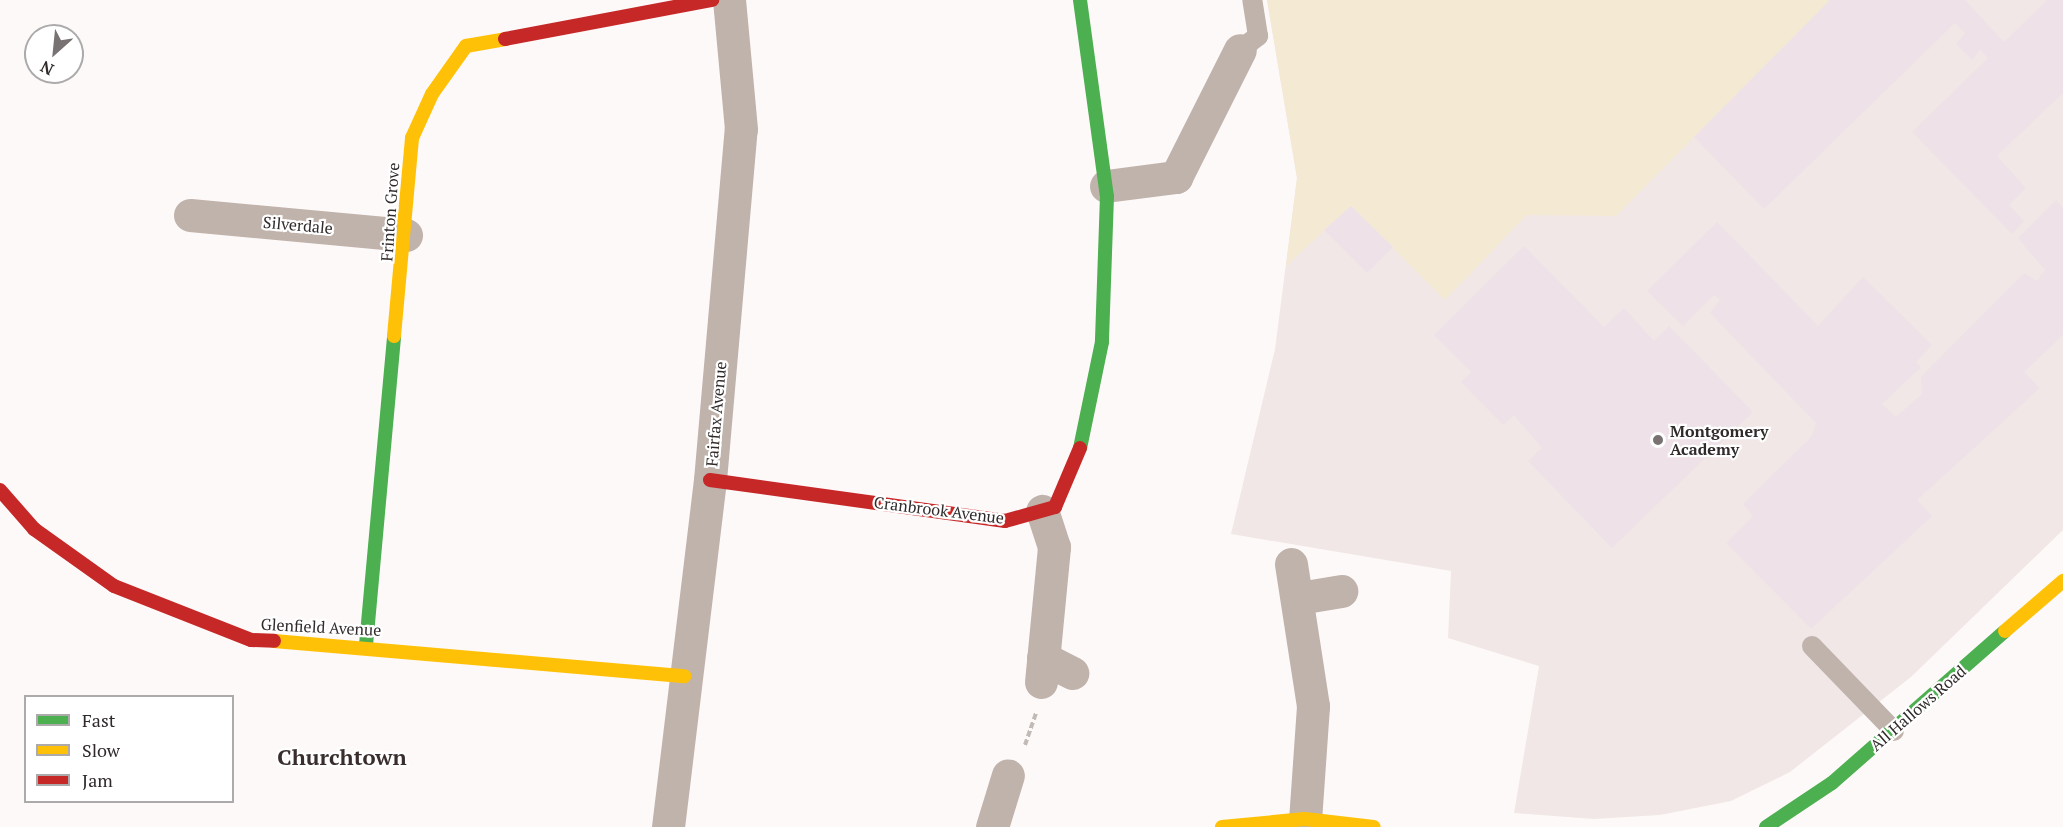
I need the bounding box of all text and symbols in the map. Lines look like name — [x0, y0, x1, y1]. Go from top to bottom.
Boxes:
north arrow — [24, 24, 84, 84]
text: N — [36, 56, 57, 81]
street label: Frinton Grove — [377, 162, 403, 262]
street label: Silverdale — [262, 212, 334, 238]
street label: Fairfax Avenue — [702, 360, 730, 468]
place label: Montgomery Academy — [1670, 421, 1768, 459]
marker: Montgomery Academy — [1651, 433, 1665, 447]
street label: Cranbrook Avenue — [873, 492, 1005, 528]
street label: Glenfield Avenue — [260, 614, 382, 640]
street label: All Hallows Road — [1866, 661, 1970, 755]
legend — [24, 695, 234, 803]
text: Fast — [82, 708, 115, 732]
text: Slow — [82, 738, 120, 762]
district label: Churchtown — [277, 744, 407, 770]
text: Jam — [82, 768, 113, 792]

